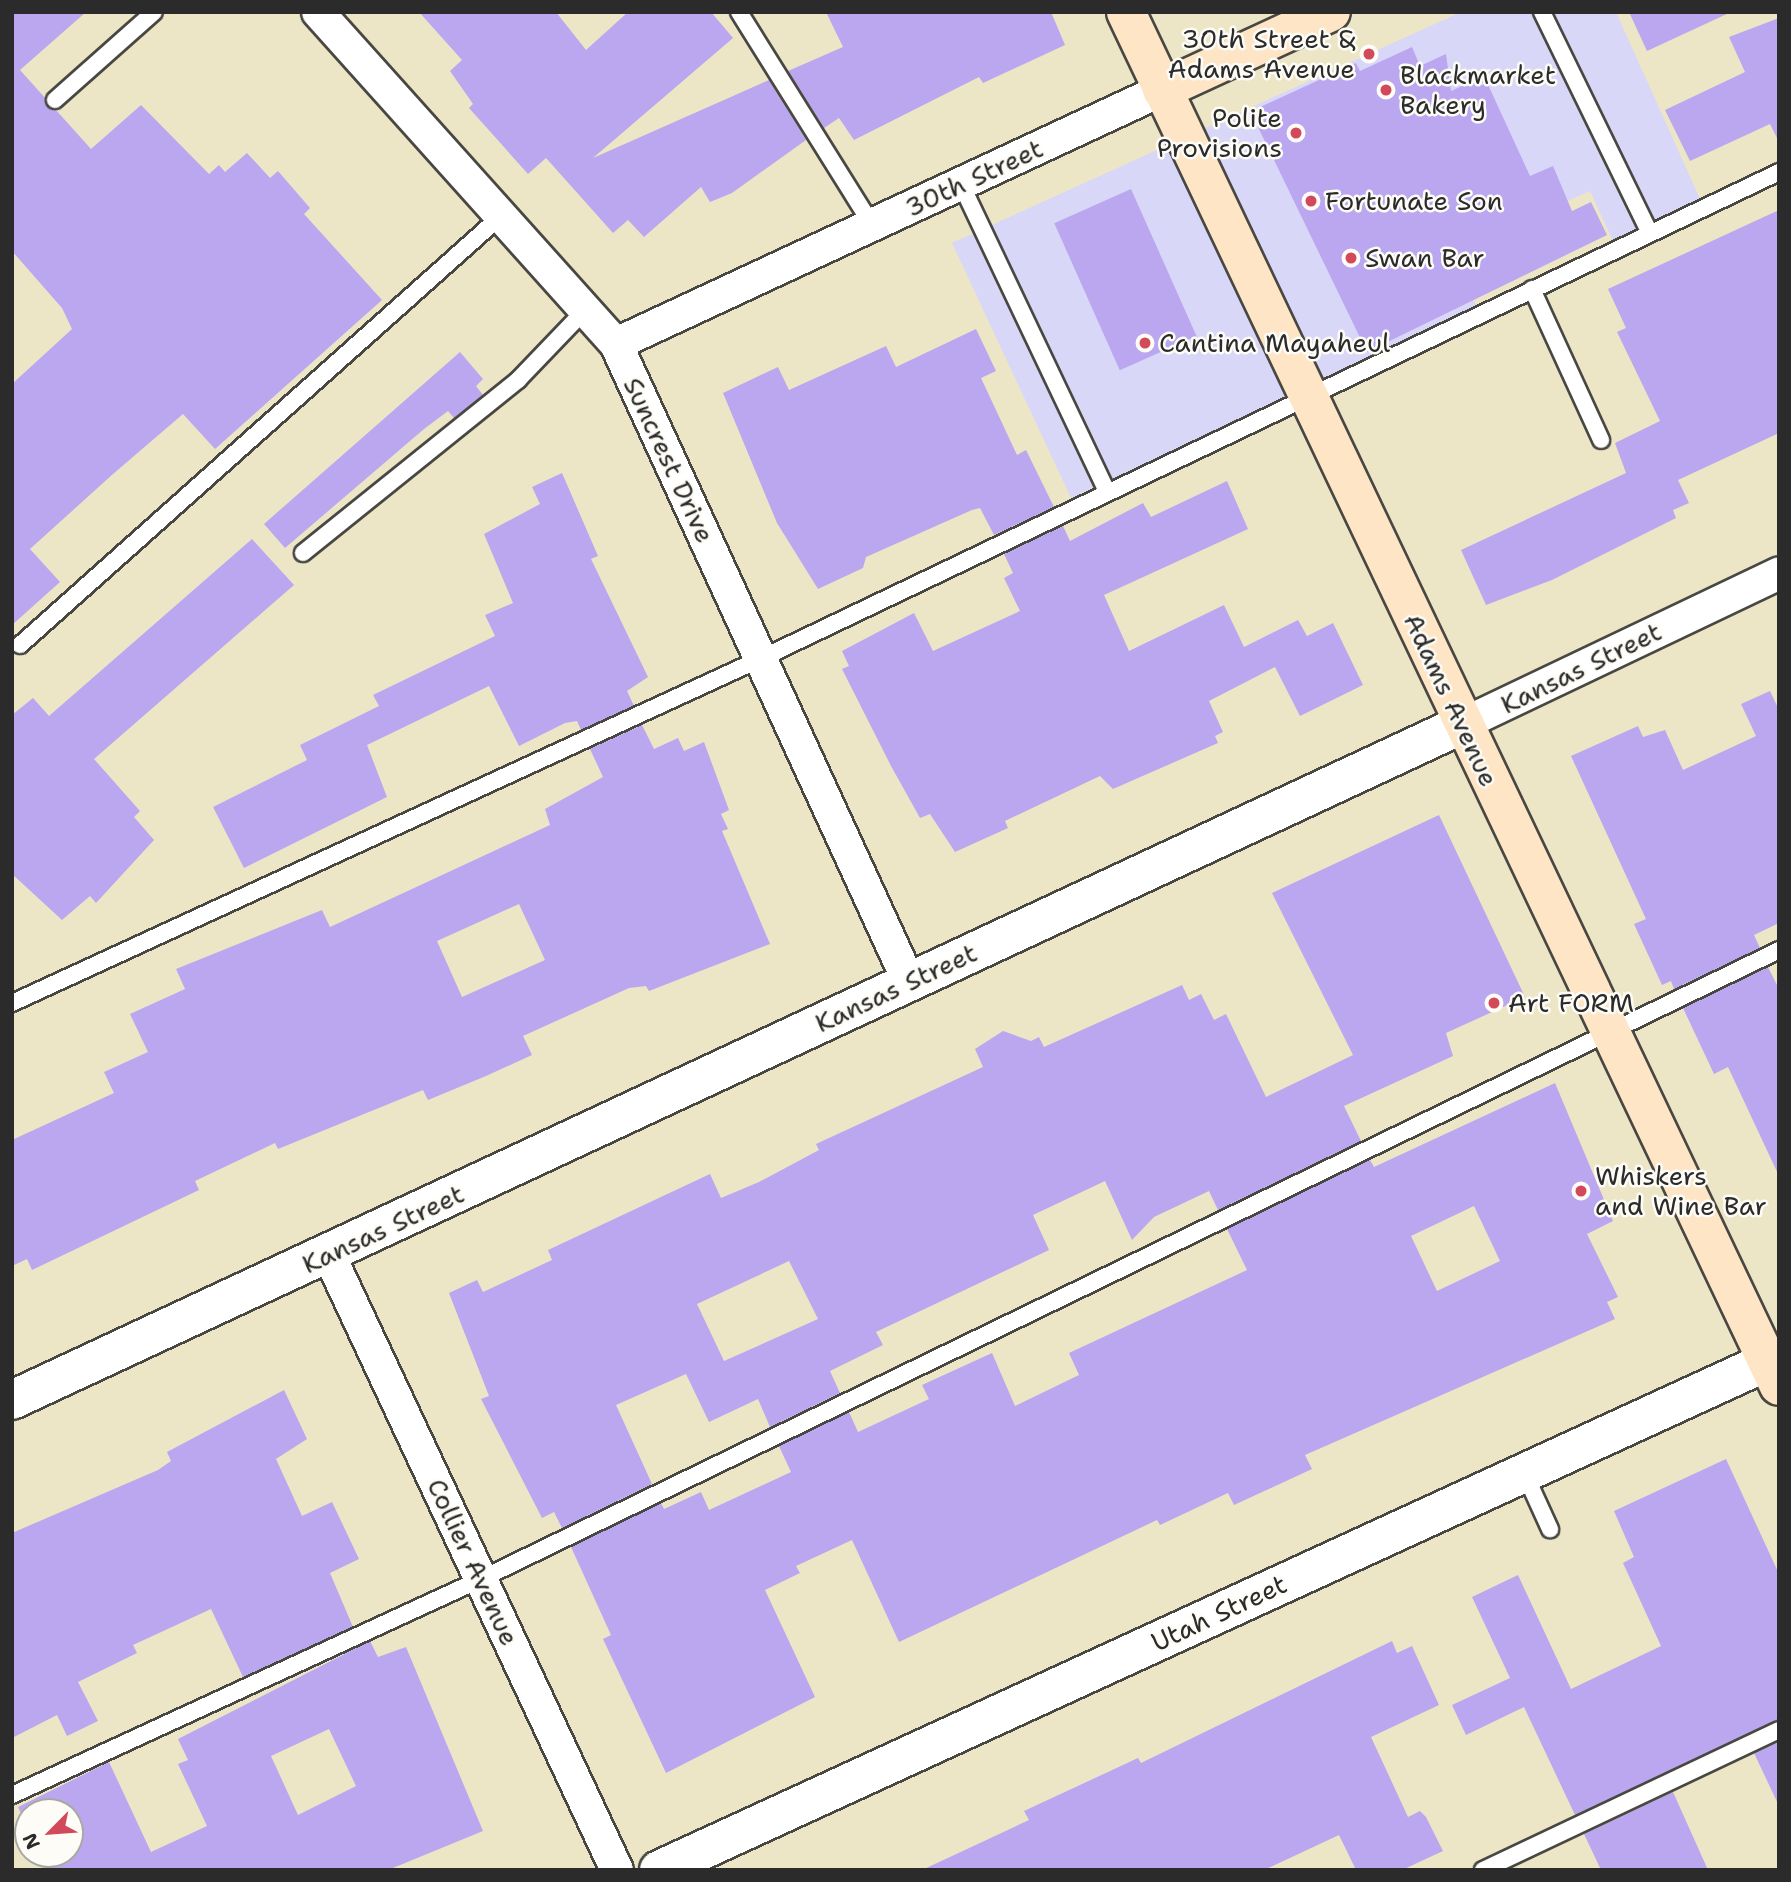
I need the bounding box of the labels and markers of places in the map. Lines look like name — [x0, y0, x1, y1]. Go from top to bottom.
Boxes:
place label: 30th Street & Adams Avenue — [1168, 23, 1355, 84]
marker: 30th Street & Adams Avenue — [1361, 46, 1377, 62]
place label: Blackmarket Bakery — [1400, 59, 1556, 120]
marker: Blackmarket Bakery — [1378, 82, 1394, 98]
place label: Polite Provisions — [1157, 102, 1282, 164]
marker: Polite Provisions — [1288, 125, 1304, 141]
place label: Fortunate Son — [1325, 185, 1503, 217]
marker: Fortunate Son — [1303, 193, 1319, 209]
place label: Swan Bar — [1365, 242, 1485, 274]
marker: Swan Bar — [1343, 250, 1359, 266]
place label: Cantina Mayaheul — [1159, 327, 1390, 359]
marker: Cantina Mayaheul — [1137, 335, 1153, 351]
place label: Art FORM — [1508, 987, 1634, 1019]
marker: Art FORM — [1486, 995, 1502, 1011]
place label: Whiskers and Wine Bar — [1595, 1160, 1767, 1222]
marker: Whiskers and Wine Bar — [1573, 1183, 1589, 1199]

